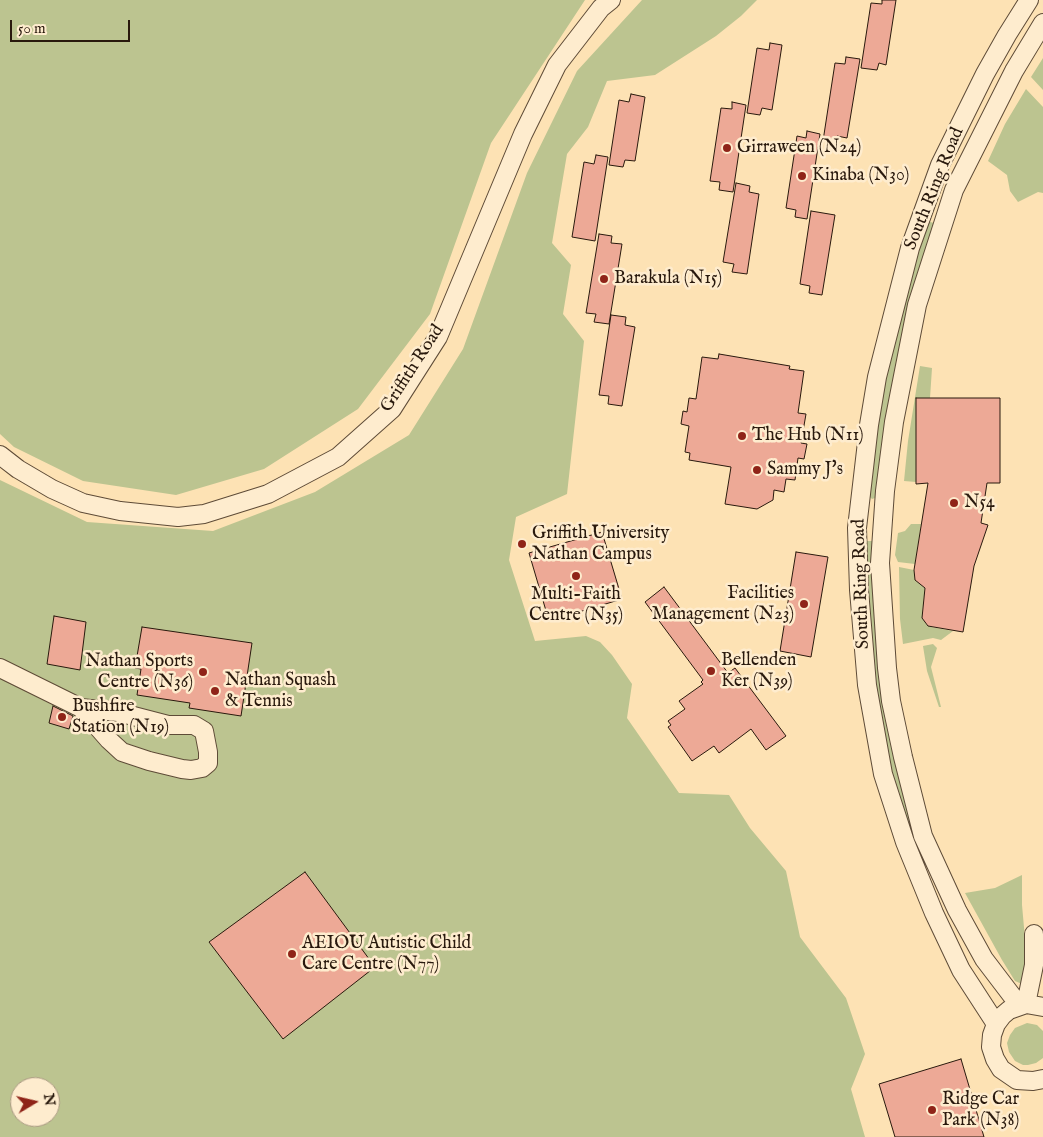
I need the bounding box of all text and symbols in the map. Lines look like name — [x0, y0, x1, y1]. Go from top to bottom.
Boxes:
scale bar — [12, 10, 132, 42]
text: 50 m — [18, 19, 46, 38]
street label: South Ring Road — [901, 125, 969, 253]
place label: Girraween (N24) — [737, 137, 861, 159]
marker: Girraween (N24) — [721, 142, 733, 154]
place label: Kinaba (N30) — [812, 165, 909, 187]
marker: Kinaba (N30) — [796, 170, 808, 182]
place label: Barakula (N15) — [614, 268, 722, 290]
marker: Barakula (N15) — [598, 273, 610, 285]
street label: Griffith Road — [377, 321, 449, 417]
place label: The Hub (N11) — [752, 425, 864, 447]
marker: The Hub (N11) — [736, 430, 748, 442]
place label: Sammy J's — [767, 459, 843, 481]
marker: Sammy J's — [751, 464, 763, 476]
place label: N54 — [964, 492, 995, 514]
marker: N54 — [948, 497, 960, 509]
street label: South Ring Road — [849, 519, 875, 649]
place label: Griffith University Nathan Campus — [532, 523, 669, 566]
marker: Griffith University Nathan Campus — [516, 538, 528, 550]
marker: Multi-Faith Centre (N35) — [570, 570, 582, 582]
place label: Facilities Management (N23) — [652, 583, 794, 626]
place label: Multi-Faith Centre (N35) — [529, 584, 623, 626]
marker: Facilities Management (N23) — [798, 598, 810, 610]
place label: Bellenden Ker (N39) — [721, 650, 796, 692]
place label: Nathan Sports Centre (N36) — [85, 651, 193, 694]
marker: Bellenden Ker (N39) — [705, 665, 717, 677]
marker: Nathan Sports Centre (N36) — [197, 666, 209, 678]
place label: Nathan Squash & Tennis — [225, 670, 336, 712]
marker: Nathan Squash & Tennis — [209, 685, 221, 697]
place label: Bushfire Station (N19) — [72, 696, 169, 739]
marker: Bushfire Station (N19) — [56, 711, 68, 723]
place label: AEIOU Autistic Child Care Centre (N77) — [302, 933, 471, 976]
marker: AEIOU Autistic Child Care Centre (N77) — [286, 948, 298, 960]
north arrow — [10, 1077, 60, 1127]
place label: Ridge Car Park (N38) — [942, 1089, 1019, 1132]
text: N — [39, 1092, 59, 1107]
marker: Ridge Car Park (N38) — [926, 1104, 938, 1116]

